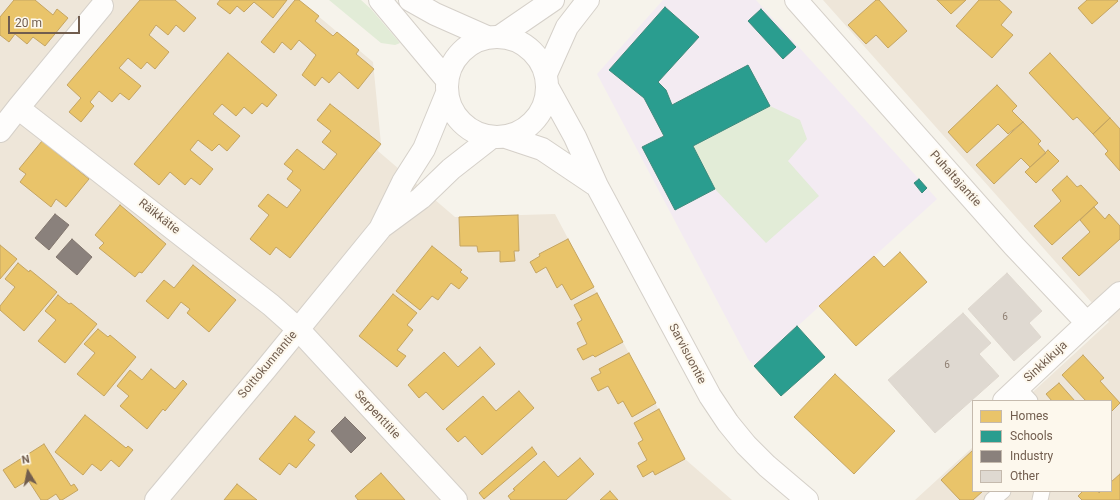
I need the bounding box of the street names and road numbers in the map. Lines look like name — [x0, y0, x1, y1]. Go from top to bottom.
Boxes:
street label: Puhaltajantie — [926, 148, 984, 210]
street label: Räikkätie — [135, 196, 183, 238]
street label: Sarvisuontie — [665, 321, 709, 387]
street label: Soittokunnantie — [236, 328, 300, 402]
street label: Sinkkikuja — [1021, 338, 1071, 386]
street label: Serpenttitie — [351, 388, 403, 442]

